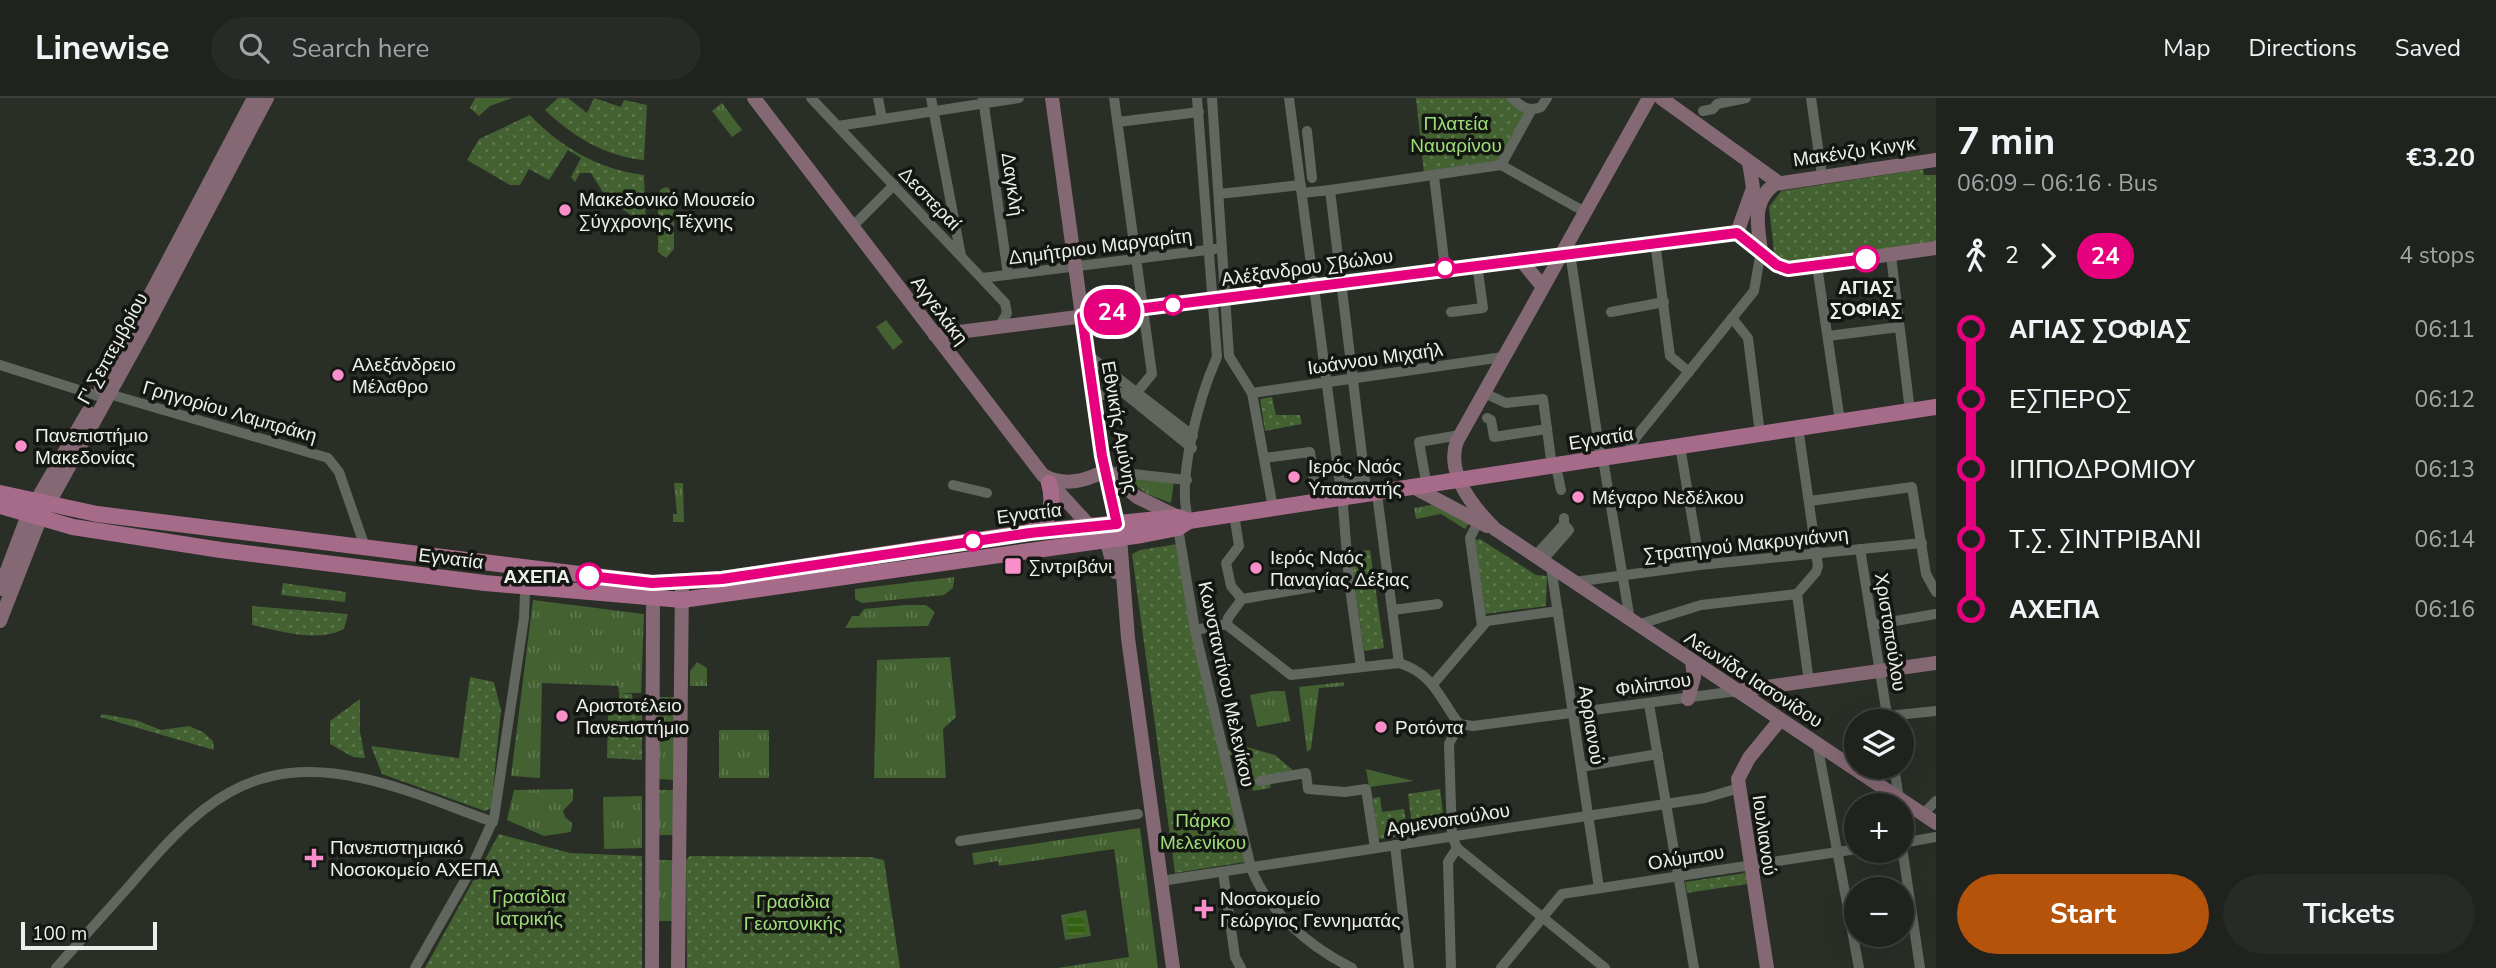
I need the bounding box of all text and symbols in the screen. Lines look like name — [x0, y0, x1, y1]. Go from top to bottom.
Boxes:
search box — [211, 17, 701, 80]
text: Linewise — [35, 26, 169, 71]
icon: search — [235, 29, 273, 67]
text: Search here — [291, 31, 429, 66]
text: Map — [2163, 32, 2210, 64]
text: Directions — [2248, 32, 2357, 64]
text: Saved — [2395, 32, 2461, 64]
park label: Πλατεία Ναυαρίνου — [1410, 111, 1502, 159]
text: 7 min — [1957, 116, 2055, 167]
street label: Μακένζυ Κινγκ — [1791, 130, 1918, 173]
text: €3.20 — [2406, 140, 2475, 175]
street label: Δαγκλή — [995, 151, 1029, 218]
street label: Δεσπεραί — [892, 161, 967, 237]
text: 06:09 – 06:16 · Bus — [1957, 168, 2158, 199]
place label: Μακεδονικό Μουσείο Σύγχρονης Τέχνης — [579, 187, 755, 235]
marker: Μακεδονικό Μουσείο Σύγχρονης Τέχνης — [557, 202, 573, 218]
street label: Δημήτριου Μαργαρίτη — [1007, 223, 1194, 271]
icon: walk — [1957, 237, 1995, 275]
icon: forward — [2029, 237, 2067, 275]
text: 2 — [2005, 240, 2019, 271]
text: 24 — [2091, 240, 2120, 272]
text: 4 stops — [2399, 240, 2475, 271]
street label: Αλέξανδρου Σβώλου — [1220, 243, 1395, 293]
marker: ΑΓΙΑΣ ΣΟΦΙΑΣ — [1853, 246, 1879, 272]
unlabelled marker — [1435, 258, 1455, 278]
street label: Αγγελάκη — [905, 271, 974, 350]
place label: ΑΓΙΑΣ ΣΟΦΙΑΣ — [1830, 275, 1902, 323]
street label: Γ' Σεπτεμβρίου — [71, 288, 154, 409]
line badge: 24 — [1080, 289, 1144, 335]
unlabelled marker — [1163, 295, 1183, 315]
text: 24 — [1098, 296, 1126, 328]
text: ΑΓΙΑΣ ΣΟΦΙΑΣ — [2009, 312, 2191, 347]
text: 06:11 — [2415, 314, 2475, 345]
street label: Ιωάννου Μιχαήλ — [1306, 337, 1445, 381]
place label: Αλεξάνδρειο Μέλαθρο — [352, 352, 456, 400]
street label: Εθνικής Αμύνης — [1095, 359, 1143, 495]
marker: Αλεξάνδρειο Μέλαθρο — [330, 367, 346, 383]
street label: Γρηγορίου Λαμπράκη — [140, 375, 320, 449]
text: ΕΣΠΕΡΟΣ — [2009, 382, 2131, 417]
text: 06:12 — [2415, 384, 2475, 415]
street label: Εγνατία — [1567, 421, 1635, 457]
place label: Πανεπιστήμιο Μακεδονίας — [35, 423, 148, 471]
marker: Πανεπιστήμιο Μακεδονίας — [13, 438, 29, 454]
text: ΙΠΠΟΔΡΟΜΙΟΥ — [2009, 452, 2196, 487]
place label: Ιερός Ναός Υπαπαντής — [1308, 454, 1402, 502]
text: 06:13 — [2415, 454, 2475, 485]
marker: Ιερός Ναός Υπαπαντής — [1286, 469, 1302, 485]
place label: Μέγαρο Νεδέλκου — [1592, 485, 1744, 511]
marker: Μέγαρο Νεδέλκου — [1570, 489, 1586, 505]
street label: Εγνατία — [995, 497, 1063, 531]
street label: Στρατηγού Μακρυγιάννη — [1642, 521, 1850, 569]
text: Τ.Σ. ΣΙΝΤΡΙΒΑΝΙ — [2009, 522, 2202, 557]
text: 06:14 — [2415, 524, 2475, 555]
unlabelled marker — [963, 531, 983, 551]
street label: Εγνατία — [417, 542, 485, 576]
place label: Ιερός Ναός Παναγίας Δέξιας — [1270, 545, 1409, 593]
place label: Σιντριβάνι — [1029, 554, 1112, 580]
marker: Σιντριβάνι — [1003, 556, 1023, 576]
marker: Ιερός Ναός Παναγίας Δέξιας — [1248, 560, 1264, 576]
marker: ΑΧΕΠΑ — [576, 563, 602, 589]
place label: ΑΧΕΠΑ — [503, 564, 570, 590]
street label: Χριστοπούλου — [1868, 571, 1912, 693]
street label: Κωνσταντίνου Μελενίκου — [1192, 579, 1261, 789]
text: ΑΧΕΠΑ — [2009, 592, 2100, 627]
text: 06:16 — [2415, 594, 2475, 625]
street label: Λεωνίδα Ιασονίδου — [1679, 625, 1828, 734]
street label: Φιλίππου — [1614, 667, 1693, 703]
street label: Αρριανού — [1572, 684, 1610, 767]
place label: Αριστοτέλειο Πανεπιστήμιο — [576, 693, 689, 741]
marker: Αριστοτέλειο Πανεπιστήμιο — [554, 708, 570, 724]
map controls — [1844, 709, 1914, 947]
button: layers — [1844, 709, 1914, 779]
place label: Ροτόντα — [1395, 715, 1464, 741]
marker: Ροτόντα — [1373, 719, 1389, 735]
street label: Ιουλιανού — [1745, 793, 1783, 877]
button: + — [1844, 793, 1914, 863]
street label: Αρμενοπούλου — [1384, 797, 1512, 843]
park label: Πάρκο Μελενίκου — [1160, 808, 1246, 856]
place label: Πανεπιστημιακό Νοσοκομείο ΑΧΕΠΑ — [330, 835, 500, 883]
street label: Ολύμπου — [1646, 839, 1726, 877]
marker: Πανεπιστημιακό Νοσοκομείο ΑΧΕΠΑ — [304, 848, 324, 868]
button: Start — [1957, 874, 2209, 954]
button: Tickets — [2223, 874, 2475, 954]
button: − — [1844, 877, 1914, 947]
park label: Γρασίδια Ιατρικής — [492, 884, 566, 932]
place label: Νοσοκομείο Γεώργιος Γεννηματάς — [1220, 886, 1400, 934]
park label: Γρασίδια Γεωπονικής — [744, 889, 842, 937]
marker: Νοσοκομείο Γεώργιος Γεννηματάς — [1194, 899, 1214, 919]
scale bar — [21, 919, 158, 951]
text: 100 m — [32, 921, 87, 947]

